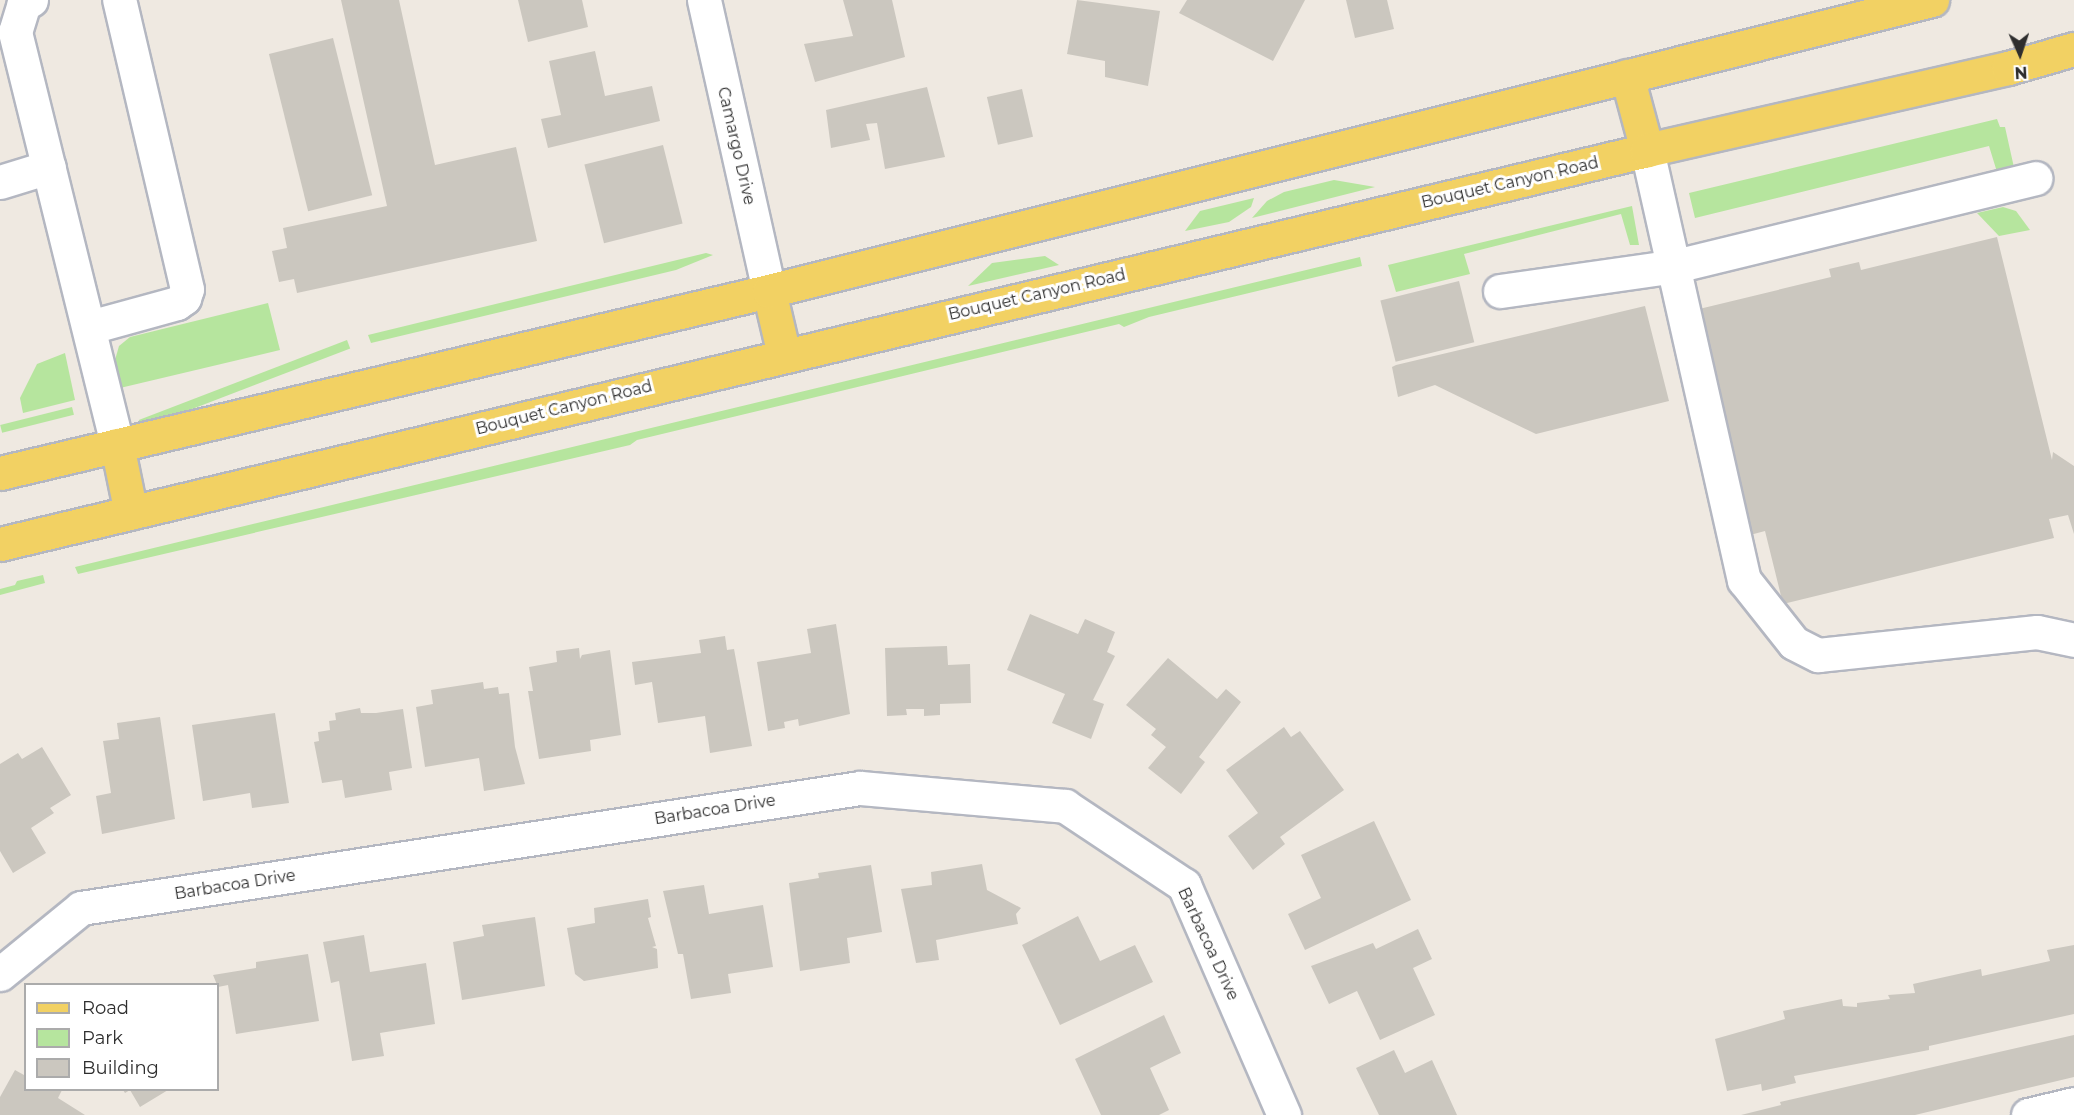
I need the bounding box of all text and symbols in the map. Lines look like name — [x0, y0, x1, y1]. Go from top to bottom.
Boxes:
north arrow — [1990, 24, 2050, 84]
text: N — [2014, 63, 2028, 82]
street label: Camargo Drive — [713, 85, 759, 207]
street label: Bouquet Canyon Road — [1420, 153, 1600, 213]
street label: Bouquet Canyon Road — [947, 265, 1127, 325]
street label: Bouquet Canyon Road — [474, 377, 654, 439]
street label: Barbacoa Drive — [653, 791, 777, 829]
street label: Barbacoa Drive — [173, 866, 297, 904]
street label: Barbacoa Drive — [1173, 884, 1243, 1004]
legend — [24, 983, 219, 1091]
text: Road — [82, 997, 129, 1019]
text: Park — [82, 1027, 123, 1049]
text: Building — [82, 1057, 159, 1079]

